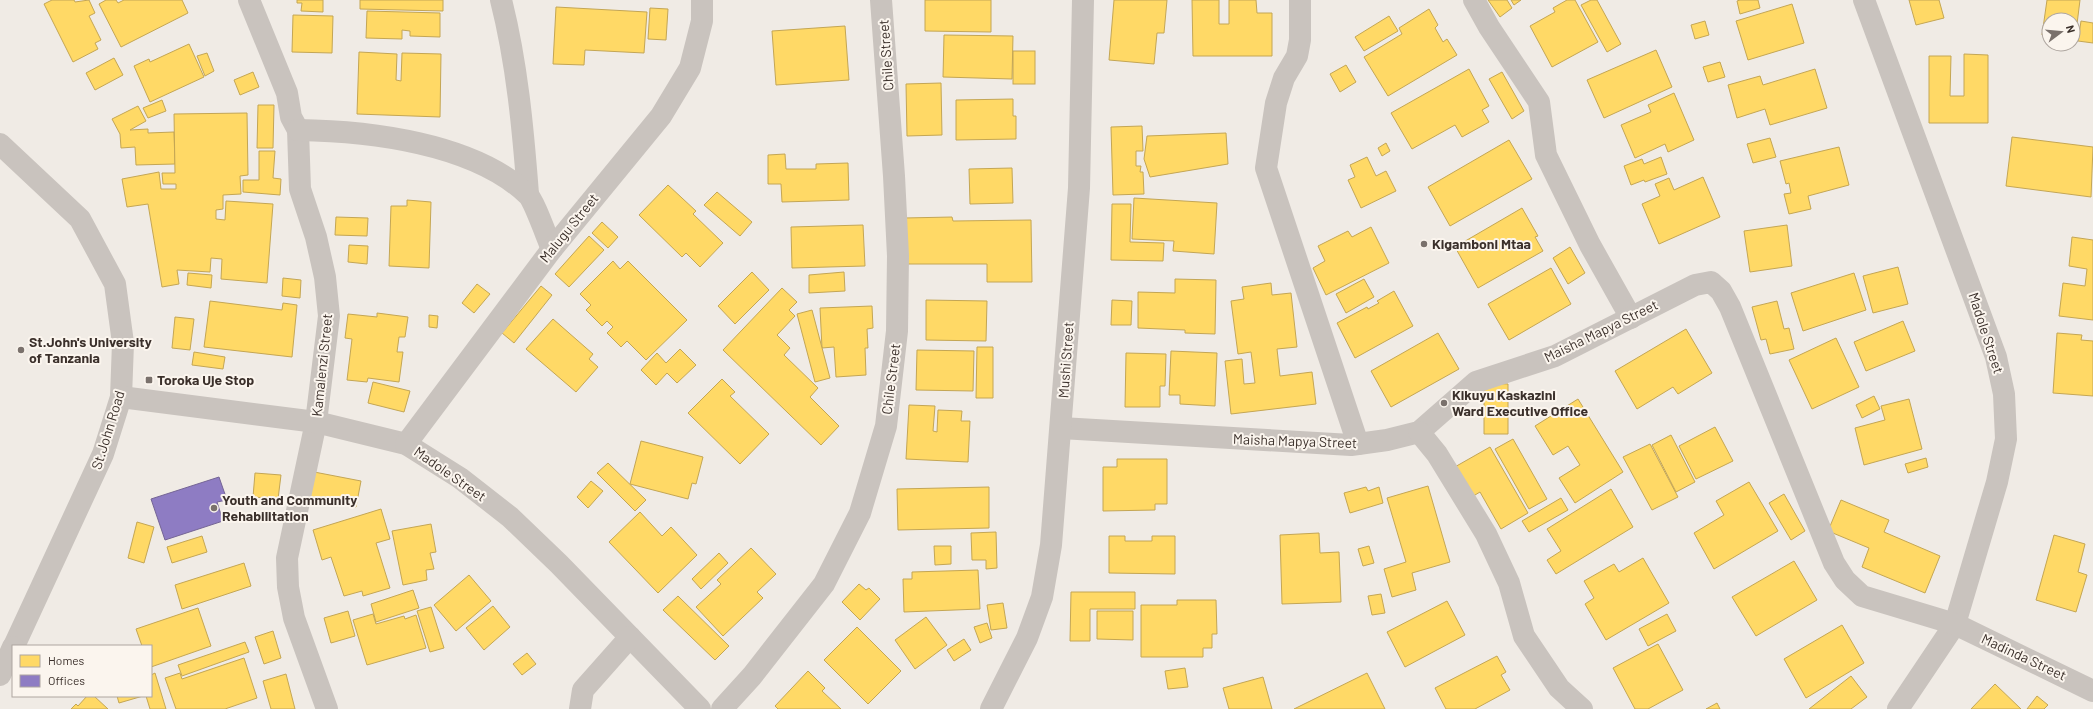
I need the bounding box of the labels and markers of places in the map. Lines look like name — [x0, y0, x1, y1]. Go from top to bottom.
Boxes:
place label: Kigamboni Mtaa — [1432, 235, 1531, 252]
marker: Kigamboni Mtaa — [1419, 239, 1429, 249]
place label: St.John's University of Tanzania — [29, 333, 152, 366]
marker: St.John's University of Tanzania — [16, 345, 26, 355]
place label: Toroka Uje Stop — [157, 371, 254, 388]
marker: Toroka Uje Stop — [144, 375, 154, 385]
place label: Kikuyu Kaskazini Ward Executive Office — [1452, 386, 1589, 419]
marker: Kikuyu Kaskazini Ward Executive Office — [1439, 398, 1449, 408]
place label: Youth and Community Rehabilitation — [222, 491, 357, 524]
marker: Youth and Community Rehabilitation — [209, 503, 219, 513]

